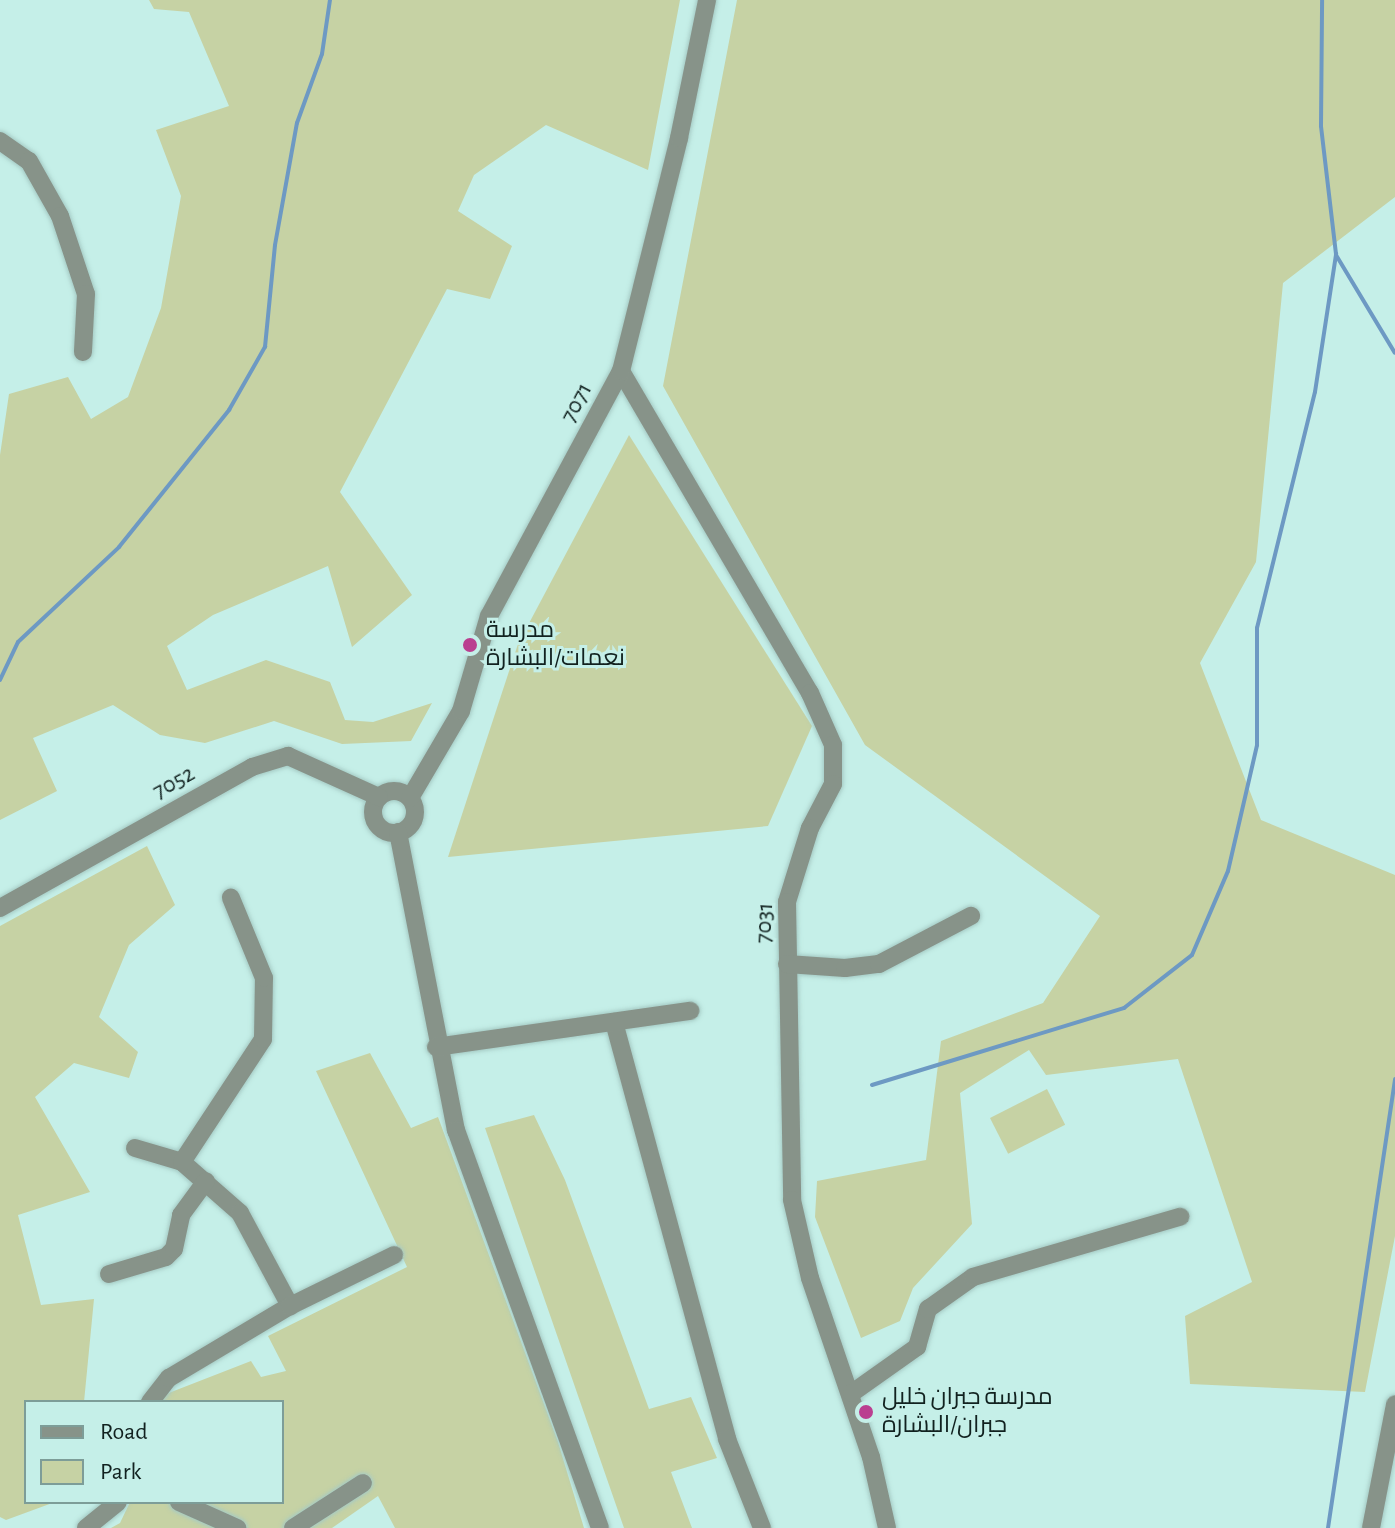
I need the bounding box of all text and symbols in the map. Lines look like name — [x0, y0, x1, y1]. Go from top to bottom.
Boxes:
street label: 7071 — [555, 378, 599, 428]
place label: مدرسة نعمات/البشارة — [486, 617, 625, 673]
marker: مدرسة نعمات/البشارة — [461, 636, 479, 654]
street label: 7052 — [148, 760, 200, 806]
street label: 7031 — [750, 902, 780, 944]
place label: مدرسة جبران خليل جبران/البشارة — [882, 1384, 1053, 1440]
legend — [24, 1400, 284, 1504]
marker: مدرسة جبران خليل جبران/البشارة — [857, 1403, 875, 1421]
text: Road — [100, 1420, 148, 1444]
text: Park — [100, 1460, 141, 1484]

